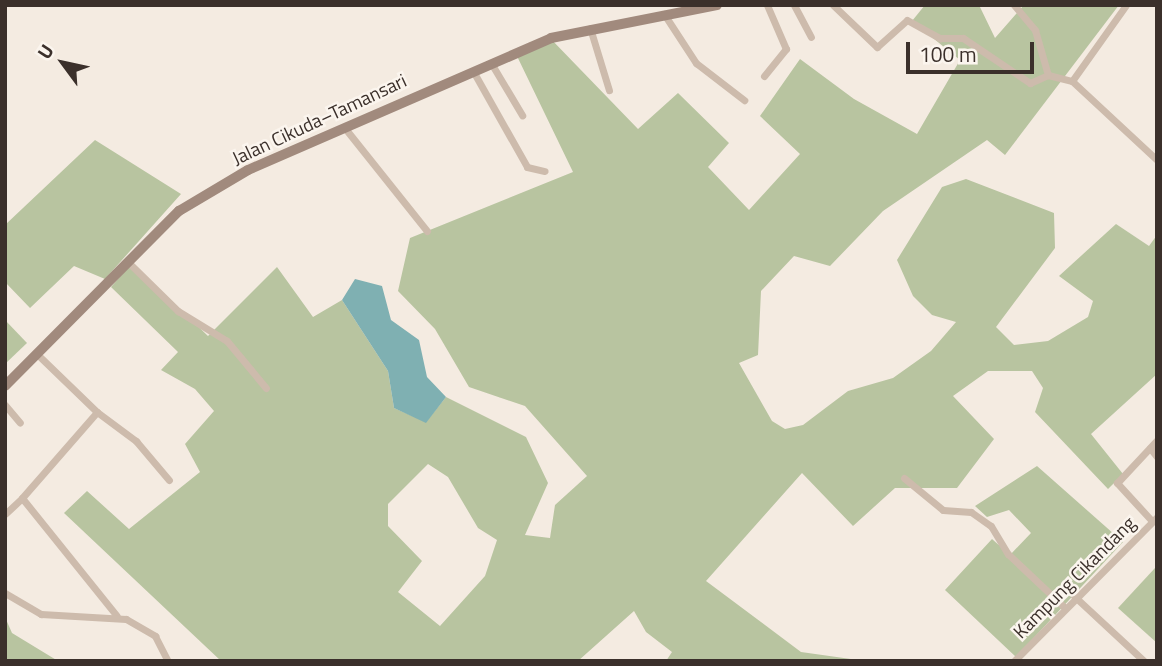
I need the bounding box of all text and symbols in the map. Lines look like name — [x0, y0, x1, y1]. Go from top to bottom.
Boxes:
north arrow — [28, 28, 98, 98]
scale bar — [910, 28, 1038, 72]
text: U — [29, 38, 61, 64]
text: 100 m — [919, 38, 976, 70]
street label: Jalan Cikuda–Tamansari — [228, 69, 410, 169]
street label: Kampung Cikandang — [1008, 511, 1140, 643]

